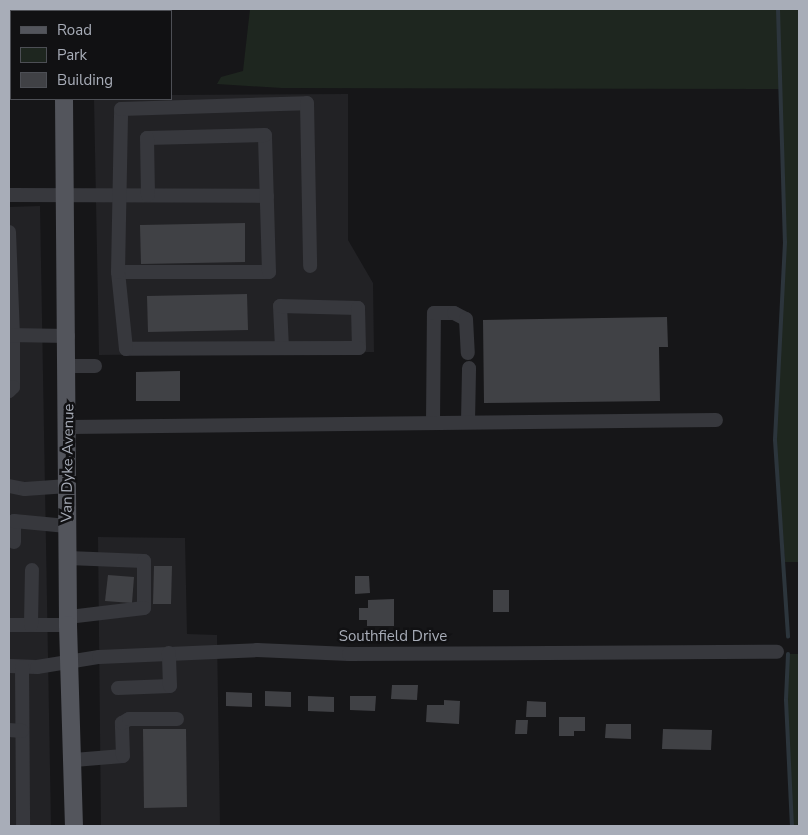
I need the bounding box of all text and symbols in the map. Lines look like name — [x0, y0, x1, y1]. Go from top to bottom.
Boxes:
legend — [10, 10, 172, 100]
text: Road — [57, 20, 92, 40]
text: Park — [57, 45, 87, 65]
text: Building — [57, 70, 113, 90]
street label: Van Dyke Avenue — [58, 403, 78, 523]
street label: Southfield Drive — [339, 628, 447, 646]

